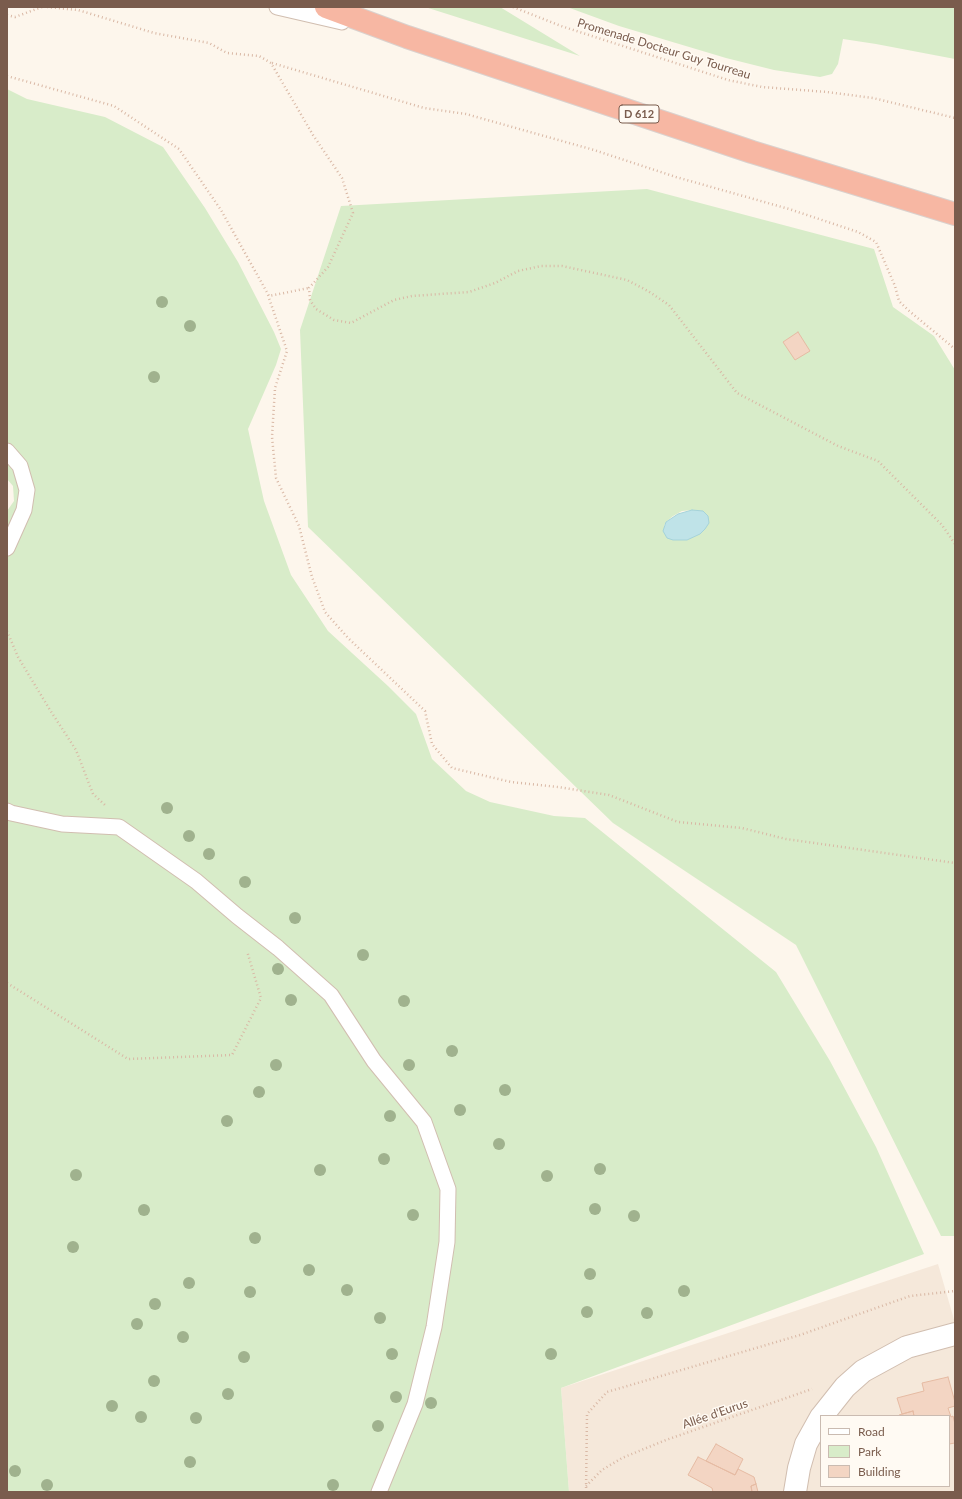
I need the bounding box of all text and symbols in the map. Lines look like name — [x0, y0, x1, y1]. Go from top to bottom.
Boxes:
street label: Promenade Docteur Guy Tourreau — [576, 16, 752, 82]
road number: D 612 — [619, 105, 659, 123]
street label: Allée d'Eurus — [680, 1396, 750, 1432]
legend — [820, 1415, 950, 1487]
text: Road — [858, 1424, 885, 1439]
text: Park — [858, 1444, 881, 1459]
text: Building — [858, 1464, 901, 1479]

